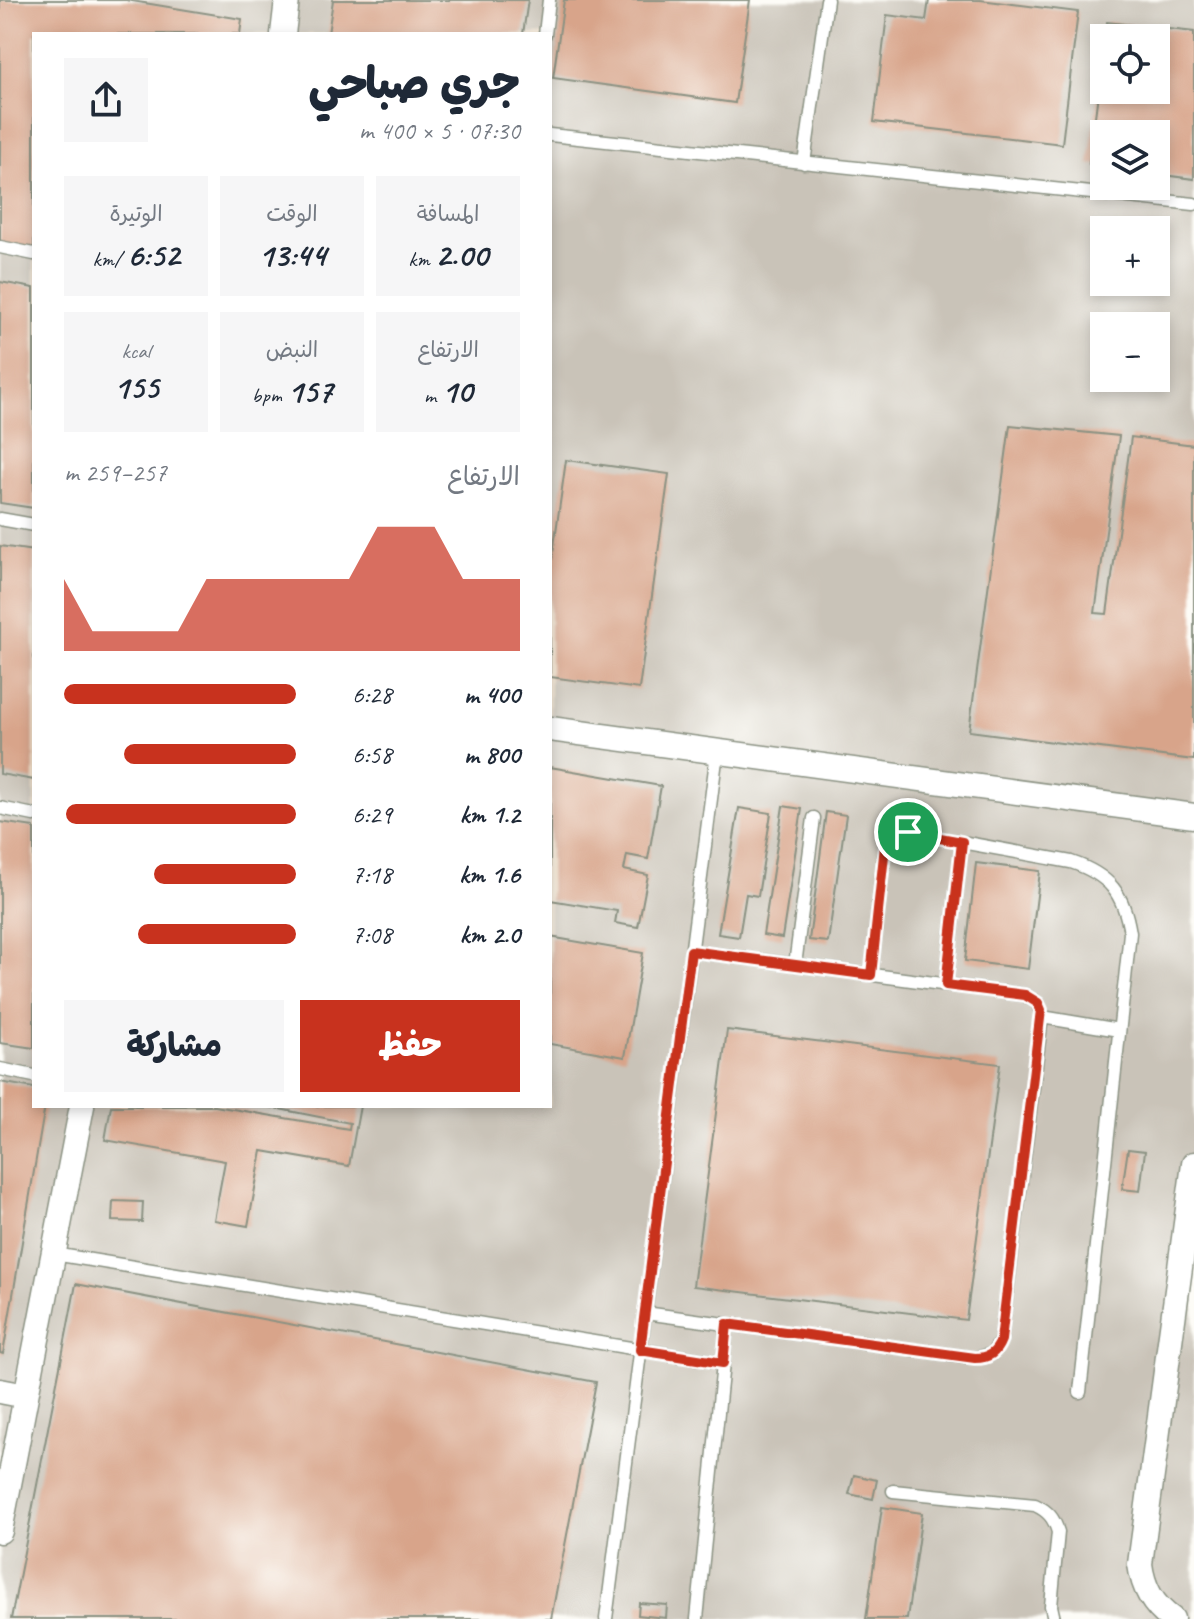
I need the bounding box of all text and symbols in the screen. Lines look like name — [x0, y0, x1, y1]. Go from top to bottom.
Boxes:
map controls — [1090, 24, 1170, 392]
button: locate — [1090, 24, 1170, 104]
text: جري صباحي — [309, 56, 520, 111]
button: share — [64, 58, 148, 142]
text: 07:30 · 5 × 400 m — [359, 114, 520, 147]
button: layers — [1090, 120, 1170, 200]
text: الوتيرة — [109, 200, 163, 228]
text: الوقت — [266, 200, 318, 228]
text: المسافة — [417, 200, 479, 228]
button: + — [1090, 216, 1170, 296]
text: 6:52 — [127, 233, 179, 276]
text: 13:44 — [258, 233, 326, 276]
text: 2.00 — [435, 233, 488, 276]
text: /km — [93, 245, 127, 273]
text: km — [408, 245, 435, 273]
button: − — [1090, 312, 1170, 392]
text: النبض — [266, 336, 318, 364]
text: الارتفاع — [417, 336, 479, 364]
text: kcal — [121, 337, 151, 365]
text: 155 — [114, 365, 158, 408]
text: 157 — [287, 369, 332, 412]
text: 10 — [442, 369, 472, 412]
text: bpm — [252, 381, 287, 409]
text: m — [424, 381, 442, 409]
text: 257–259 m — [64, 456, 167, 489]
text: الارتفاع — [447, 460, 520, 493]
text: 6:28 — [352, 678, 392, 711]
text: 400 m — [464, 678, 520, 711]
text: 6:58 — [352, 738, 392, 771]
text: 800 m — [464, 738, 520, 771]
text: 6:29 — [352, 798, 392, 831]
text: 1.2 km — [460, 798, 520, 831]
pin — [874, 798, 942, 866]
icon: arrive — [886, 810, 930, 854]
text: 7:18 — [352, 858, 392, 891]
text: 1.6 km — [459, 858, 520, 891]
text: 7:08 — [352, 918, 392, 951]
text: 2.0 km — [460, 918, 520, 951]
button: مشاركة — [64, 1000, 284, 1092]
button: حفظ — [300, 1000, 520, 1092]

